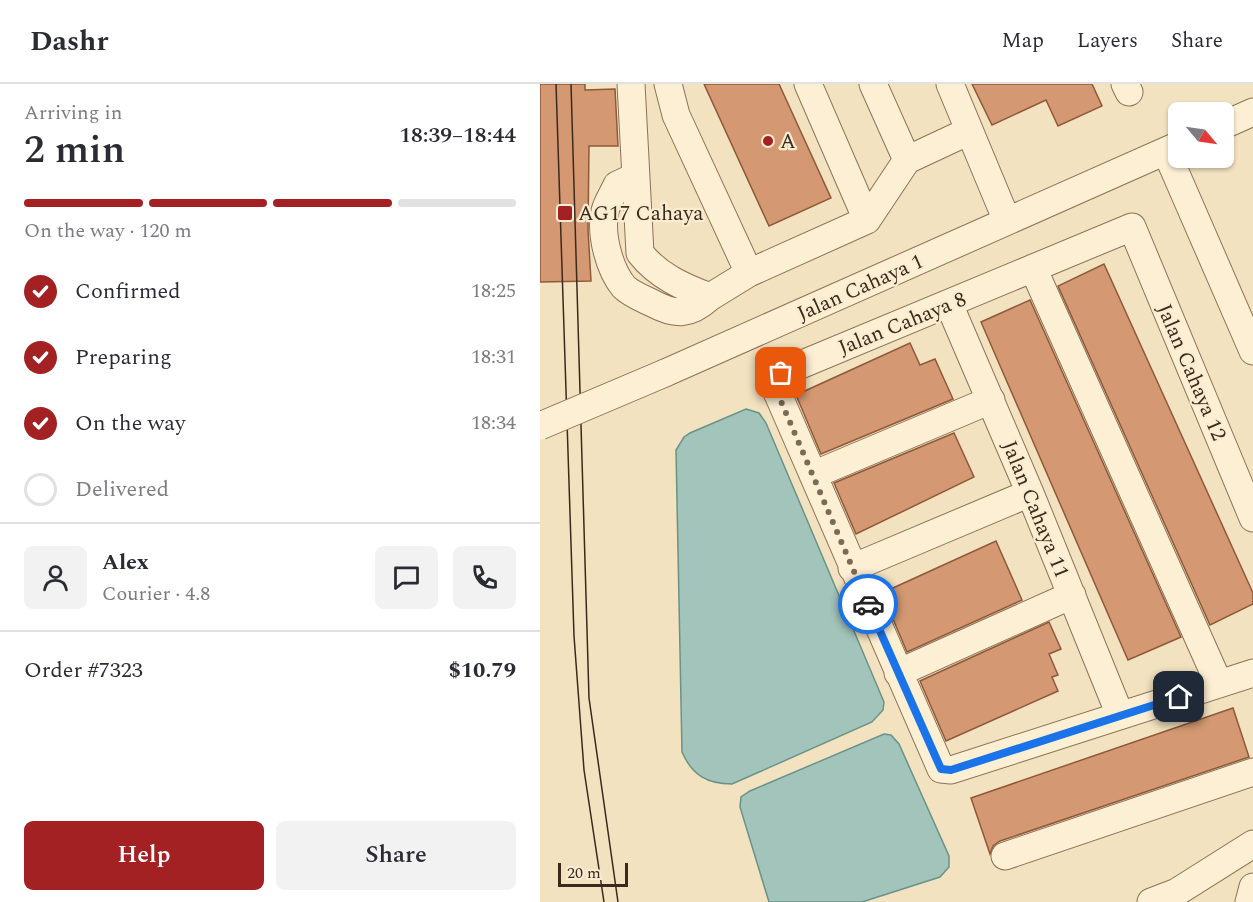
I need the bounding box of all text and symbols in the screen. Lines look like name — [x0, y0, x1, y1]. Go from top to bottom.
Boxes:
text: Dashr — [30, 20, 108, 63]
text: Map — [1002, 25, 1044, 57]
text: Layers — [1077, 25, 1138, 57]
text: Share — [1171, 25, 1223, 57]
text: Arriving in — [24, 98, 122, 128]
north arrow — [1168, 102, 1234, 168]
map controls — [1168, 102, 1234, 168]
text: 18:39–18:44 — [399, 119, 516, 152]
text: 2 min — [24, 121, 125, 180]
place label: A — [780, 126, 796, 158]
marker: A — [761, 134, 775, 148]
place label: AG17 Cahaya — [578, 198, 704, 230]
marker: AG17 Cahaya — [556, 204, 574, 222]
text: On the way · 120 m — [24, 216, 192, 246]
street label: Jalan Cahaya 1 — [792, 246, 929, 330]
icon: check — [24, 275, 57, 308]
text: Confirmed — [75, 275, 181, 308]
text: 18:25 — [471, 276, 516, 306]
street label: Jalan Cahaya 8 — [834, 284, 971, 364]
street label: Jalan Cahaya 12 — [1148, 299, 1234, 446]
icon: check — [24, 341, 57, 374]
text: Preparing — [75, 341, 172, 374]
text: 18:31 — [471, 342, 516, 372]
pin — [755, 347, 806, 398]
icon: bag — [764, 356, 797, 389]
icon: check — [24, 407, 57, 440]
text: On the way — [75, 407, 186, 440]
text: 18:34 — [471, 408, 516, 438]
street label: Jalan Cahaya 11 — [993, 436, 1077, 583]
text: Delivered — [75, 473, 169, 506]
button: person — [24, 546, 87, 609]
text: Alex — [102, 546, 149, 579]
button: chat — [375, 546, 438, 609]
button: phone — [453, 546, 516, 609]
courier — [838, 574, 898, 634]
text: Courier · 4.8 — [102, 579, 210, 609]
icon: car — [852, 588, 885, 621]
text: Order #7323 — [24, 654, 143, 687]
text: $10.79 — [448, 654, 516, 687]
pin — [1153, 671, 1204, 722]
icon: home — [1162, 680, 1195, 713]
button: Help — [24, 821, 264, 890]
button: Share — [276, 821, 516, 890]
scale bar — [558, 860, 628, 888]
text: 20 m — [567, 861, 601, 885]

